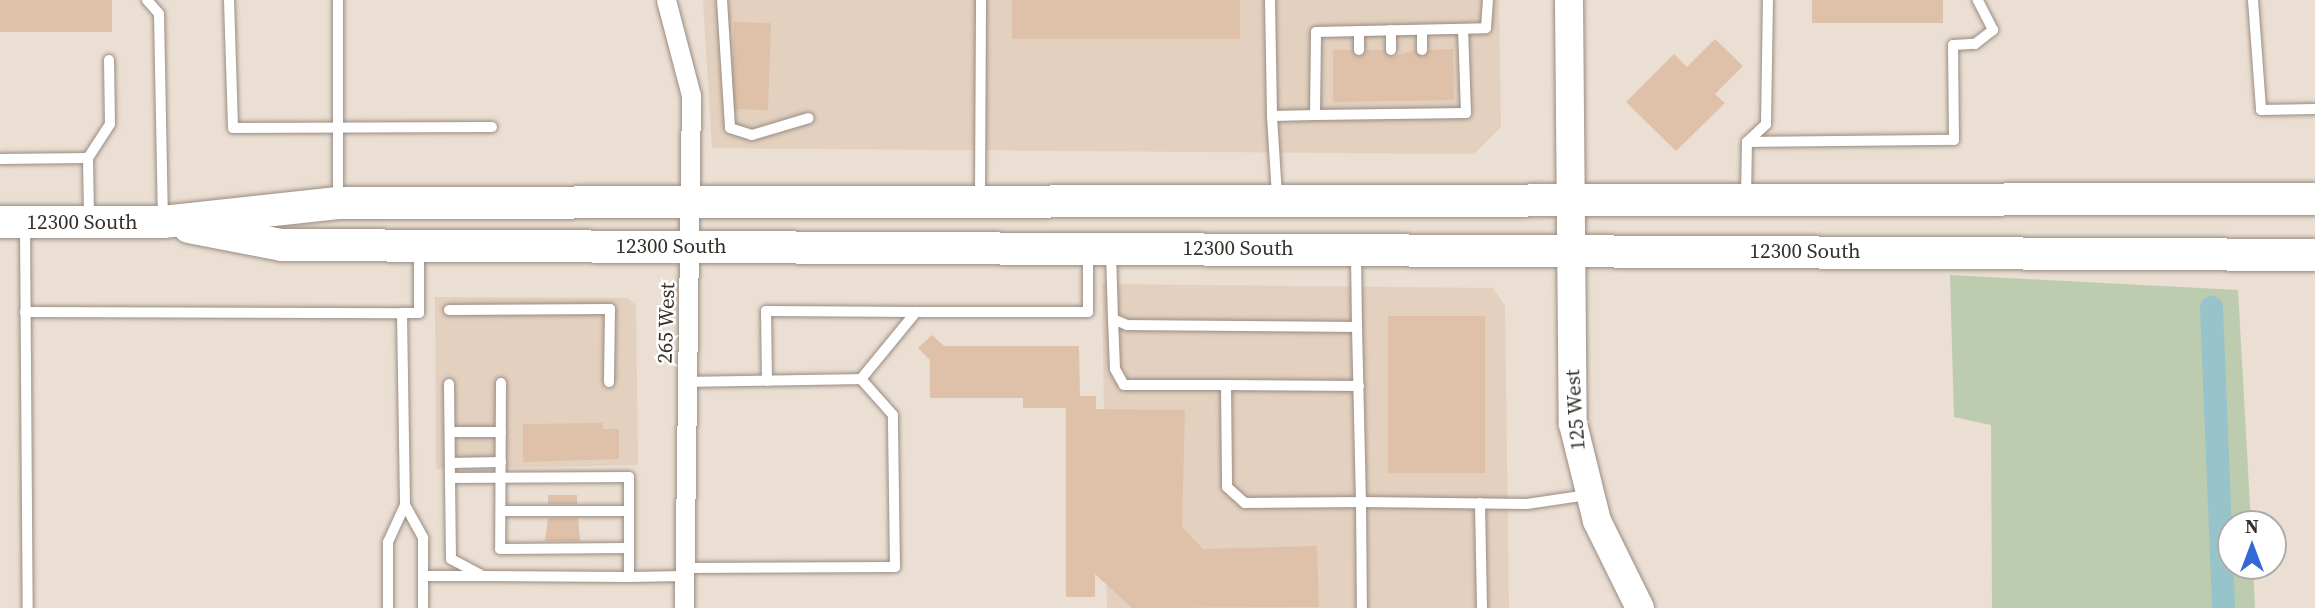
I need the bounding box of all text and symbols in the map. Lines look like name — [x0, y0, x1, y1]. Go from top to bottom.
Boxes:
street label: 12300 South — [26, 209, 138, 235]
street label: 12300 South — [615, 233, 727, 259]
street label: 12300 South — [1182, 235, 1294, 261]
street label: 12300 South — [1749, 238, 1861, 264]
street label: 265 West — [652, 282, 680, 364]
street label: 125 West — [1560, 368, 1590, 452]
north arrow — [2217, 510, 2287, 580]
text: N — [2245, 513, 2259, 539]

